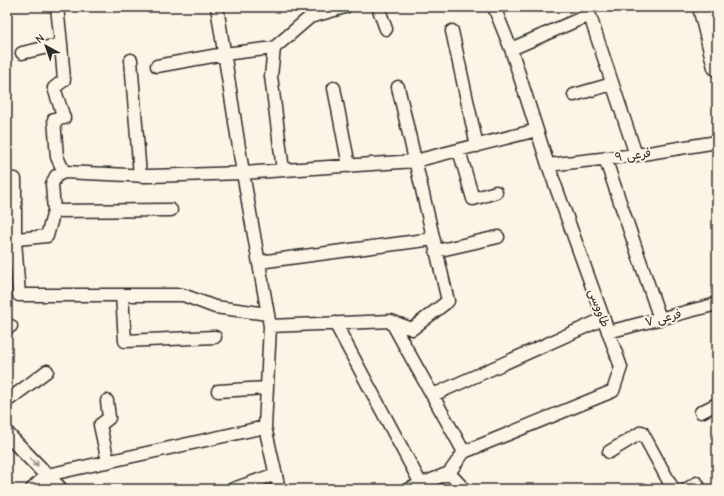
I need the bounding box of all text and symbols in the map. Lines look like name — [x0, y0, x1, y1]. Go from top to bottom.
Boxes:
north arrow — [26, 26, 66, 66]
text: N — [33, 31, 47, 46]
street label: فرعی ۹ — [614, 146, 652, 165]
street label: طاووسی — [585, 287, 612, 329]
street label: فرعی ۷ — [643, 307, 683, 330]
one-way arrow — [29, 456, 38, 467]

